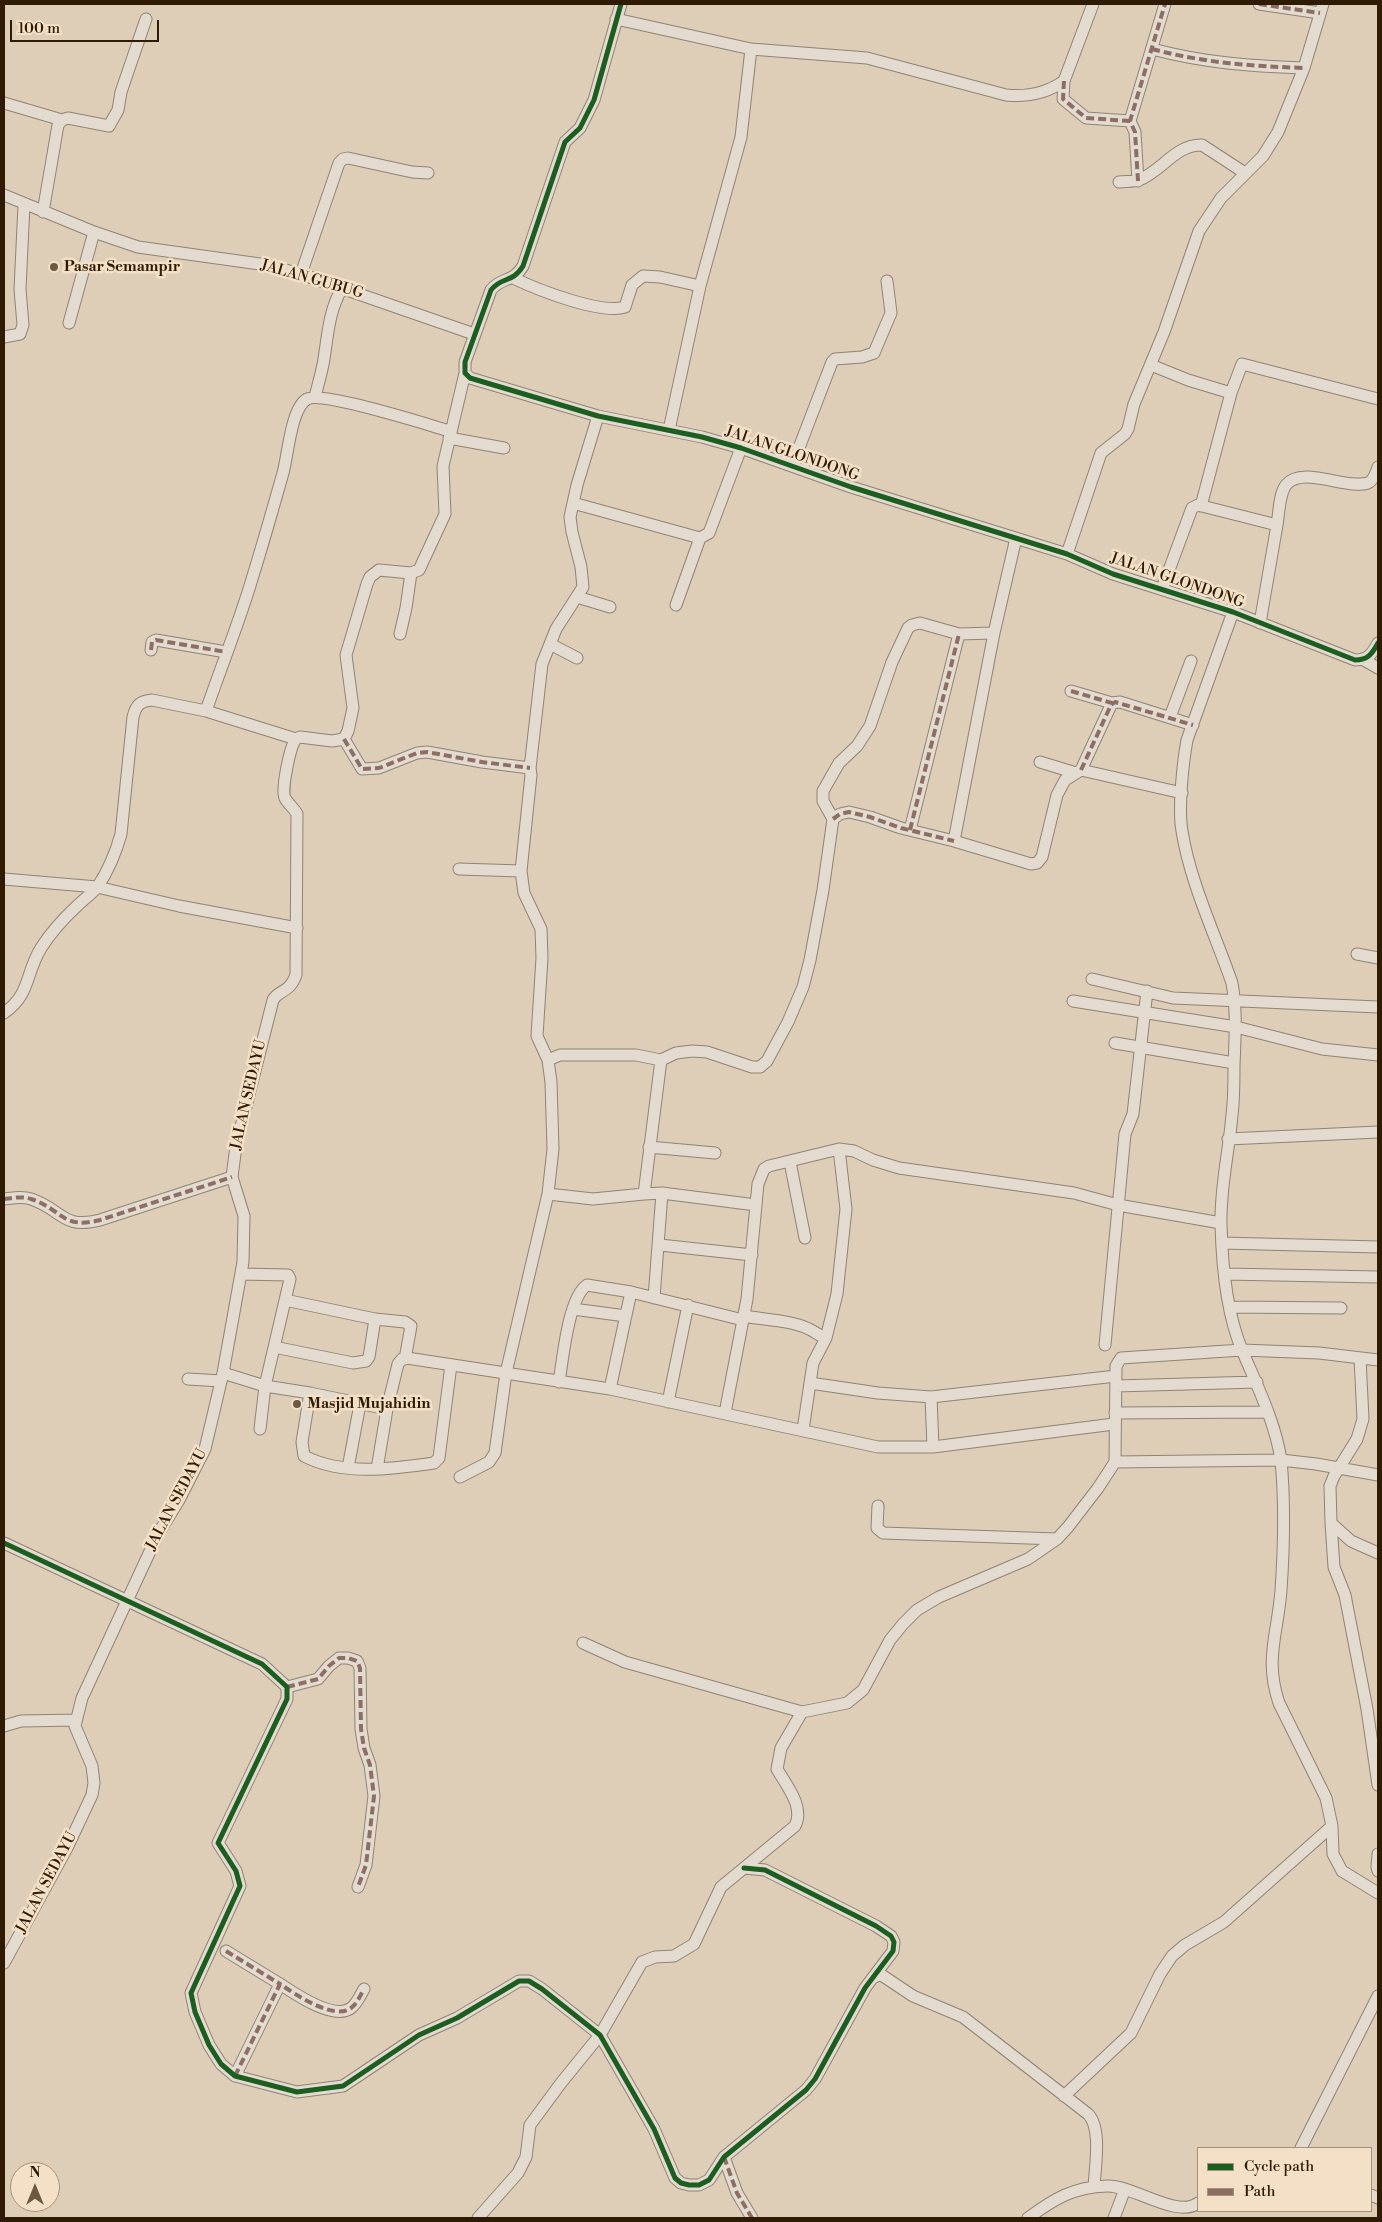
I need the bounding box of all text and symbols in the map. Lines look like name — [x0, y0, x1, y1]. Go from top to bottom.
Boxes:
scale bar — [12, 10, 161, 42]
text: 100 m — [18, 19, 60, 38]
street label: JALAN GUBUG — [259, 257, 365, 303]
place label: Pasar Semampir — [64, 258, 180, 276]
marker: Pasar Semampir — [48, 261, 60, 273]
street label: JALAN GLONDONG — [723, 423, 861, 485]
street label: JALAN GLONDONG — [1108, 550, 1246, 612]
street label: JALAN SEDAYU — [228, 1038, 270, 1152]
place label: Masjid Mujahidin — [307, 1395, 430, 1413]
marker: Masjid Mujahidin — [291, 1398, 303, 1410]
street label: JALAN SEDAYU — [143, 1446, 211, 1554]
street label: JALAN SEDAYU — [13, 1829, 81, 1937]
legend — [1197, 2147, 1372, 2212]
text: Cycle path — [1244, 2157, 1314, 2176]
north arrow — [10, 2162, 60, 2212]
text: N — [29, 2164, 41, 2182]
text: Path — [1244, 2182, 1276, 2201]

